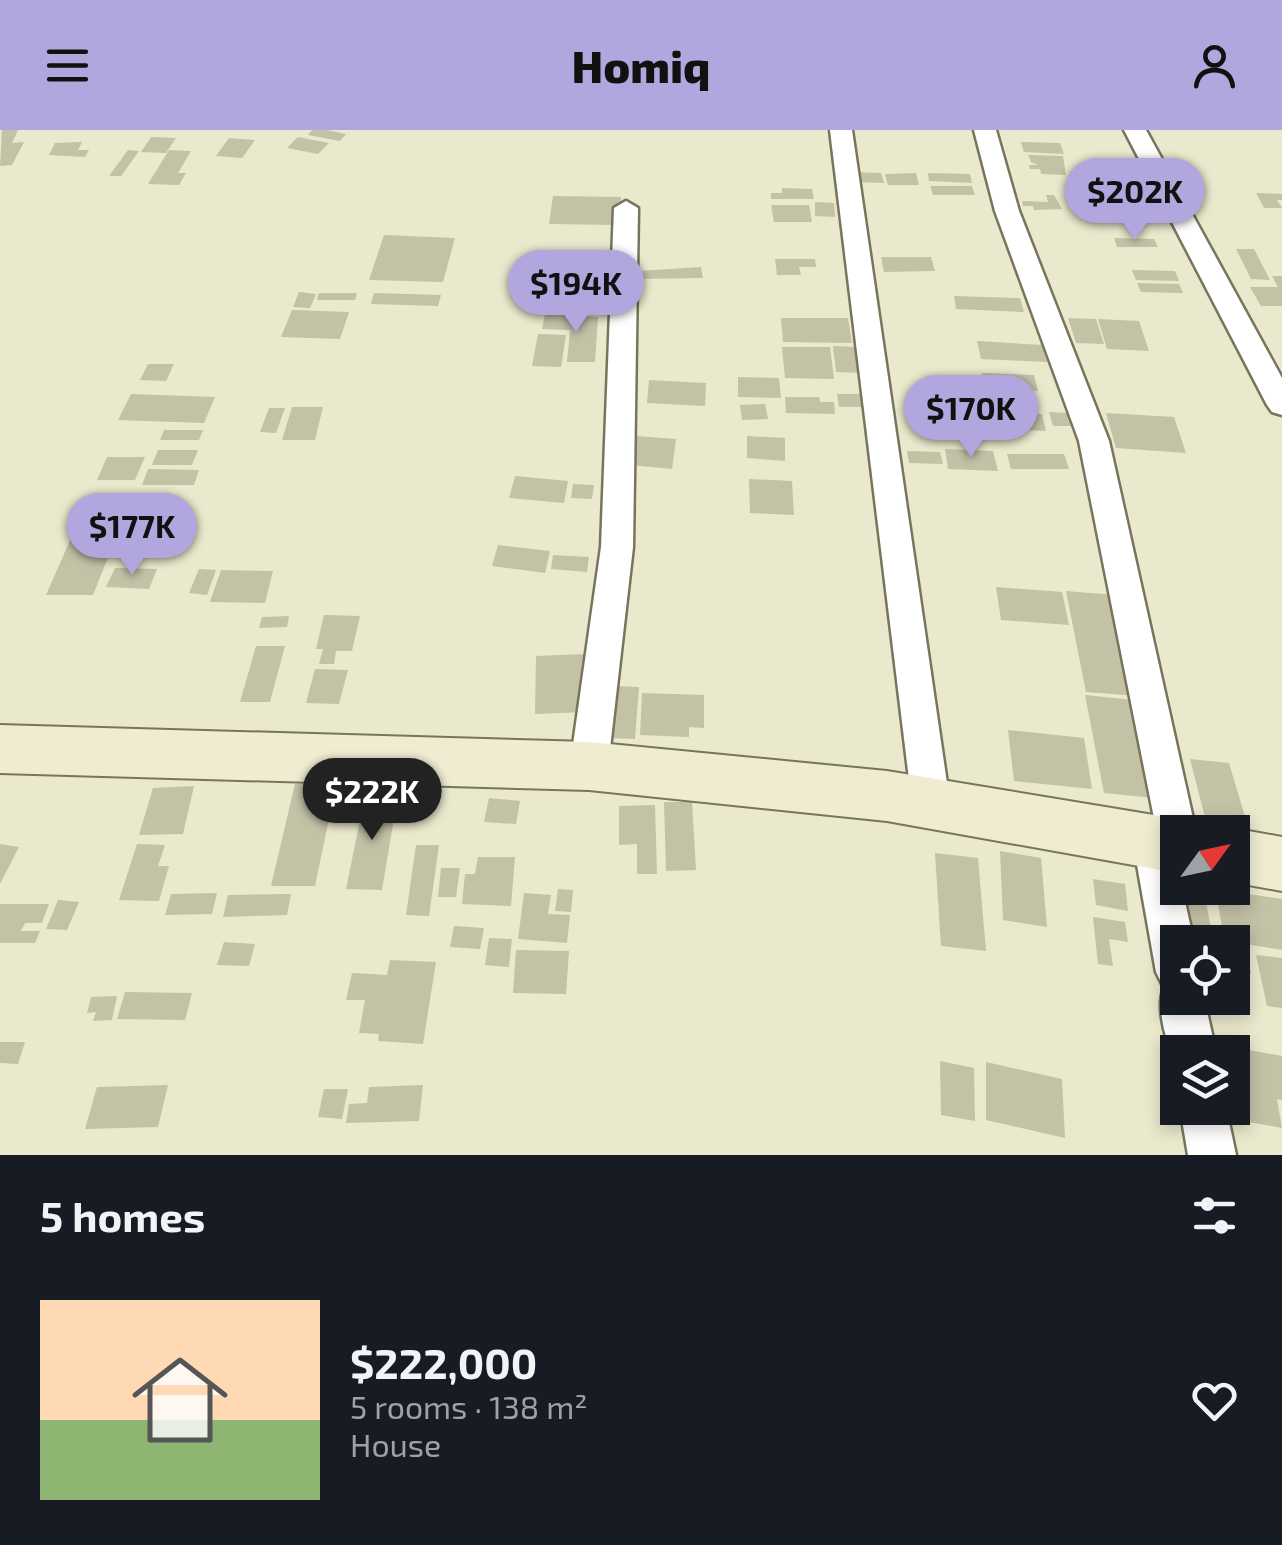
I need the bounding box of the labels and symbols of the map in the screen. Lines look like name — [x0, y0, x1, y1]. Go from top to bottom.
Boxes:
pin: $202K — [1065, 158, 1205, 243]
pin: $194K — [506, 250, 646, 335]
pin: $170K — [901, 375, 1041, 460]
pin: $177K — [62, 493, 202, 578]
pin: $222K — [302, 758, 442, 843]
north arrow — [1160, 815, 1250, 905]

